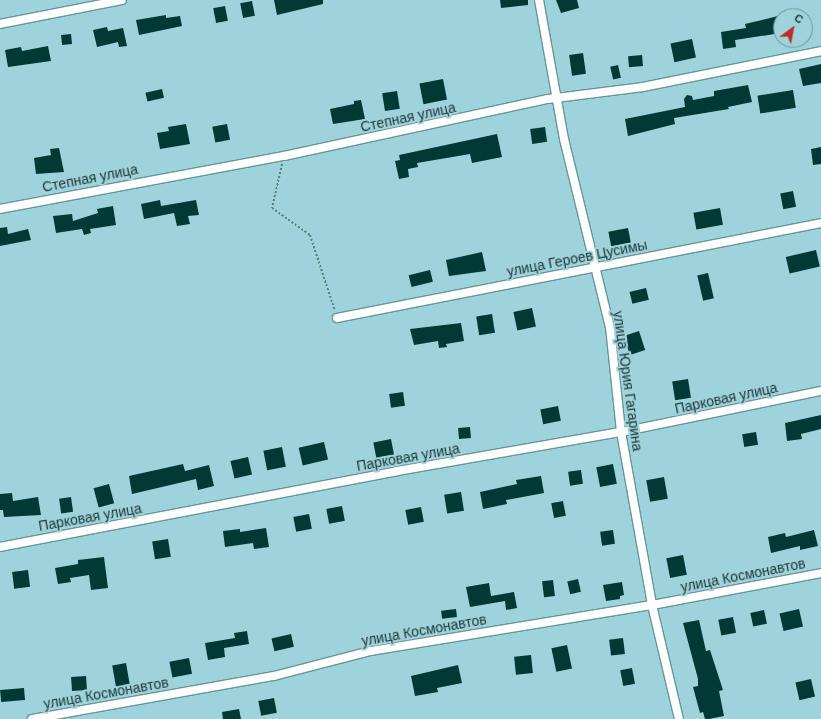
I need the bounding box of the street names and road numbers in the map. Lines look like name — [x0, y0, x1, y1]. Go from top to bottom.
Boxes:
street label: Степная улица — [359, 99, 457, 135]
street label: Степная улица — [41, 160, 139, 196]
street label: улица Героев Цусимы — [505, 236, 649, 280]
street label: улица Юрия Гагарина — [610, 310, 646, 452]
street label: Парковая улица — [673, 379, 779, 417]
street label: Парковая улица — [355, 440, 461, 474]
street label: Парковая улица — [37, 500, 143, 534]
street label: улица Космонавтов — [679, 555, 807, 595]
street label: улица Космонавтов — [360, 611, 488, 649]
street label: улица Космонавтов — [42, 674, 170, 712]

